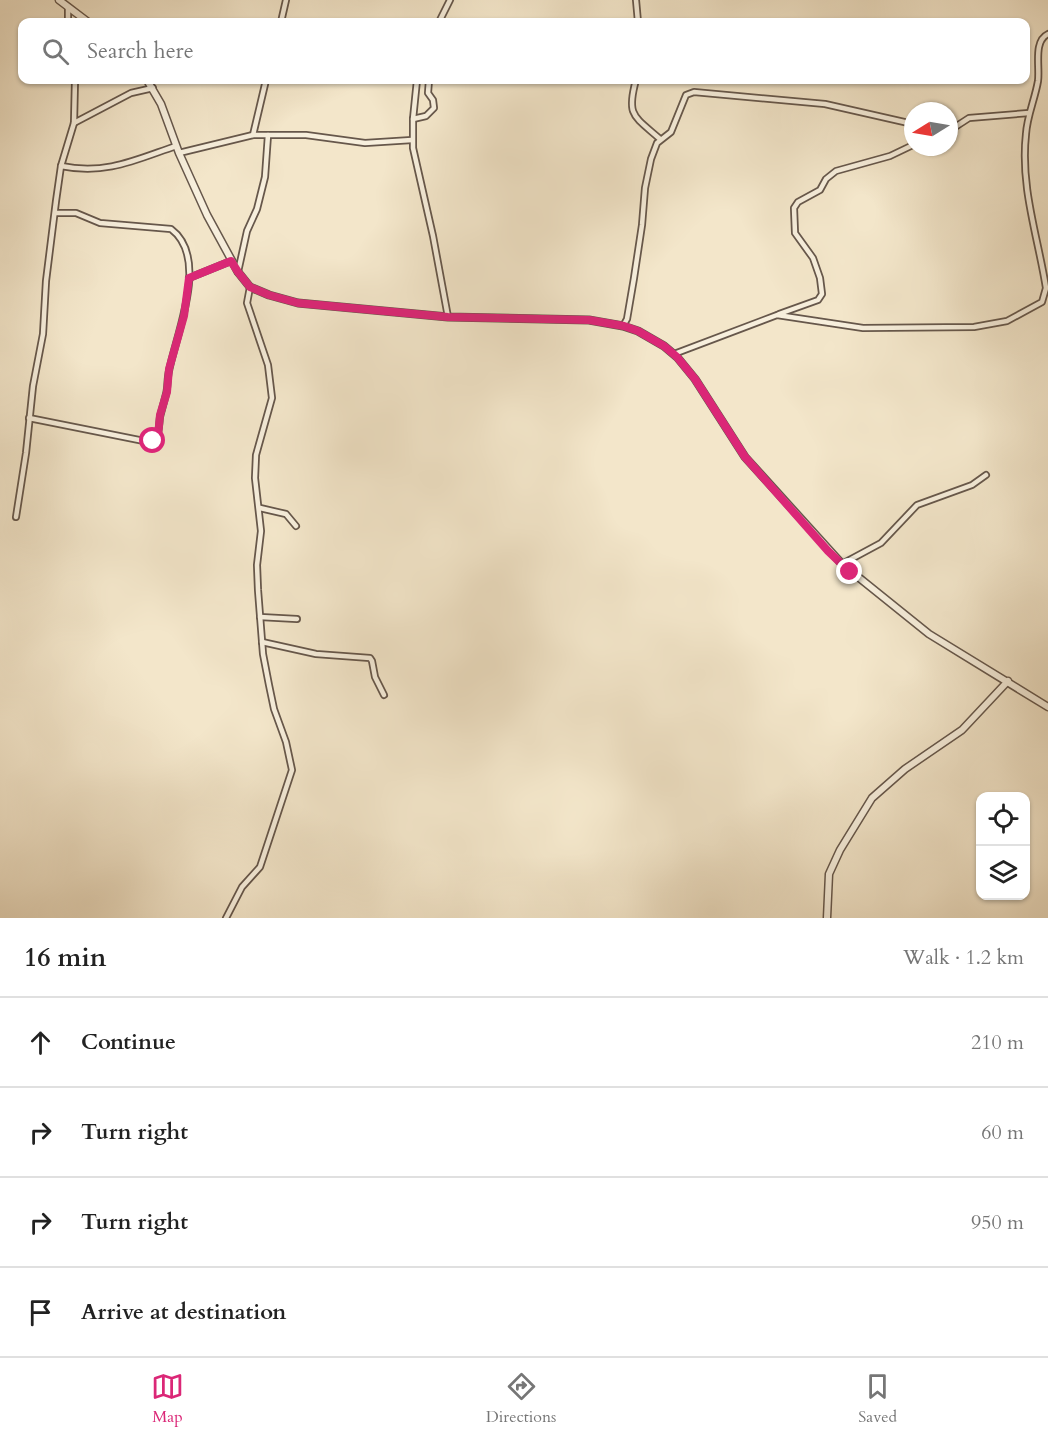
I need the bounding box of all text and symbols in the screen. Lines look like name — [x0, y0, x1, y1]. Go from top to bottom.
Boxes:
search box — [18, 18, 1030, 84]
icon: search — [39, 35, 72, 68]
text: Search here — [87, 36, 194, 66]
north arrow — [904, 102, 958, 156]
route start — [139, 427, 165, 453]
route end — [836, 558, 862, 584]
map controls — [976, 792, 1030, 900]
button: locate — [976, 792, 1030, 846]
button: layers — [976, 846, 1030, 900]
text: 16 min — [24, 940, 107, 975]
text: Walk · 1.2 km — [903, 944, 1024, 971]
icon: ahead — [24, 1026, 57, 1059]
text: Continue — [81, 1027, 176, 1057]
text: 210 m — [971, 1029, 1024, 1056]
icon: right — [24, 1116, 57, 1149]
text: Turn right — [81, 1117, 188, 1147]
text: 60 m — [981, 1119, 1024, 1146]
icon: right — [24, 1206, 57, 1239]
text: Turn right — [81, 1207, 188, 1237]
text: 950 m — [971, 1209, 1024, 1236]
icon: arrive — [24, 1296, 57, 1329]
text: Arrive at destination — [81, 1297, 286, 1327]
tab: Map — [151, 1370, 184, 1428]
tab: Directions — [486, 1370, 556, 1428]
tab: Saved — [858, 1370, 897, 1428]

